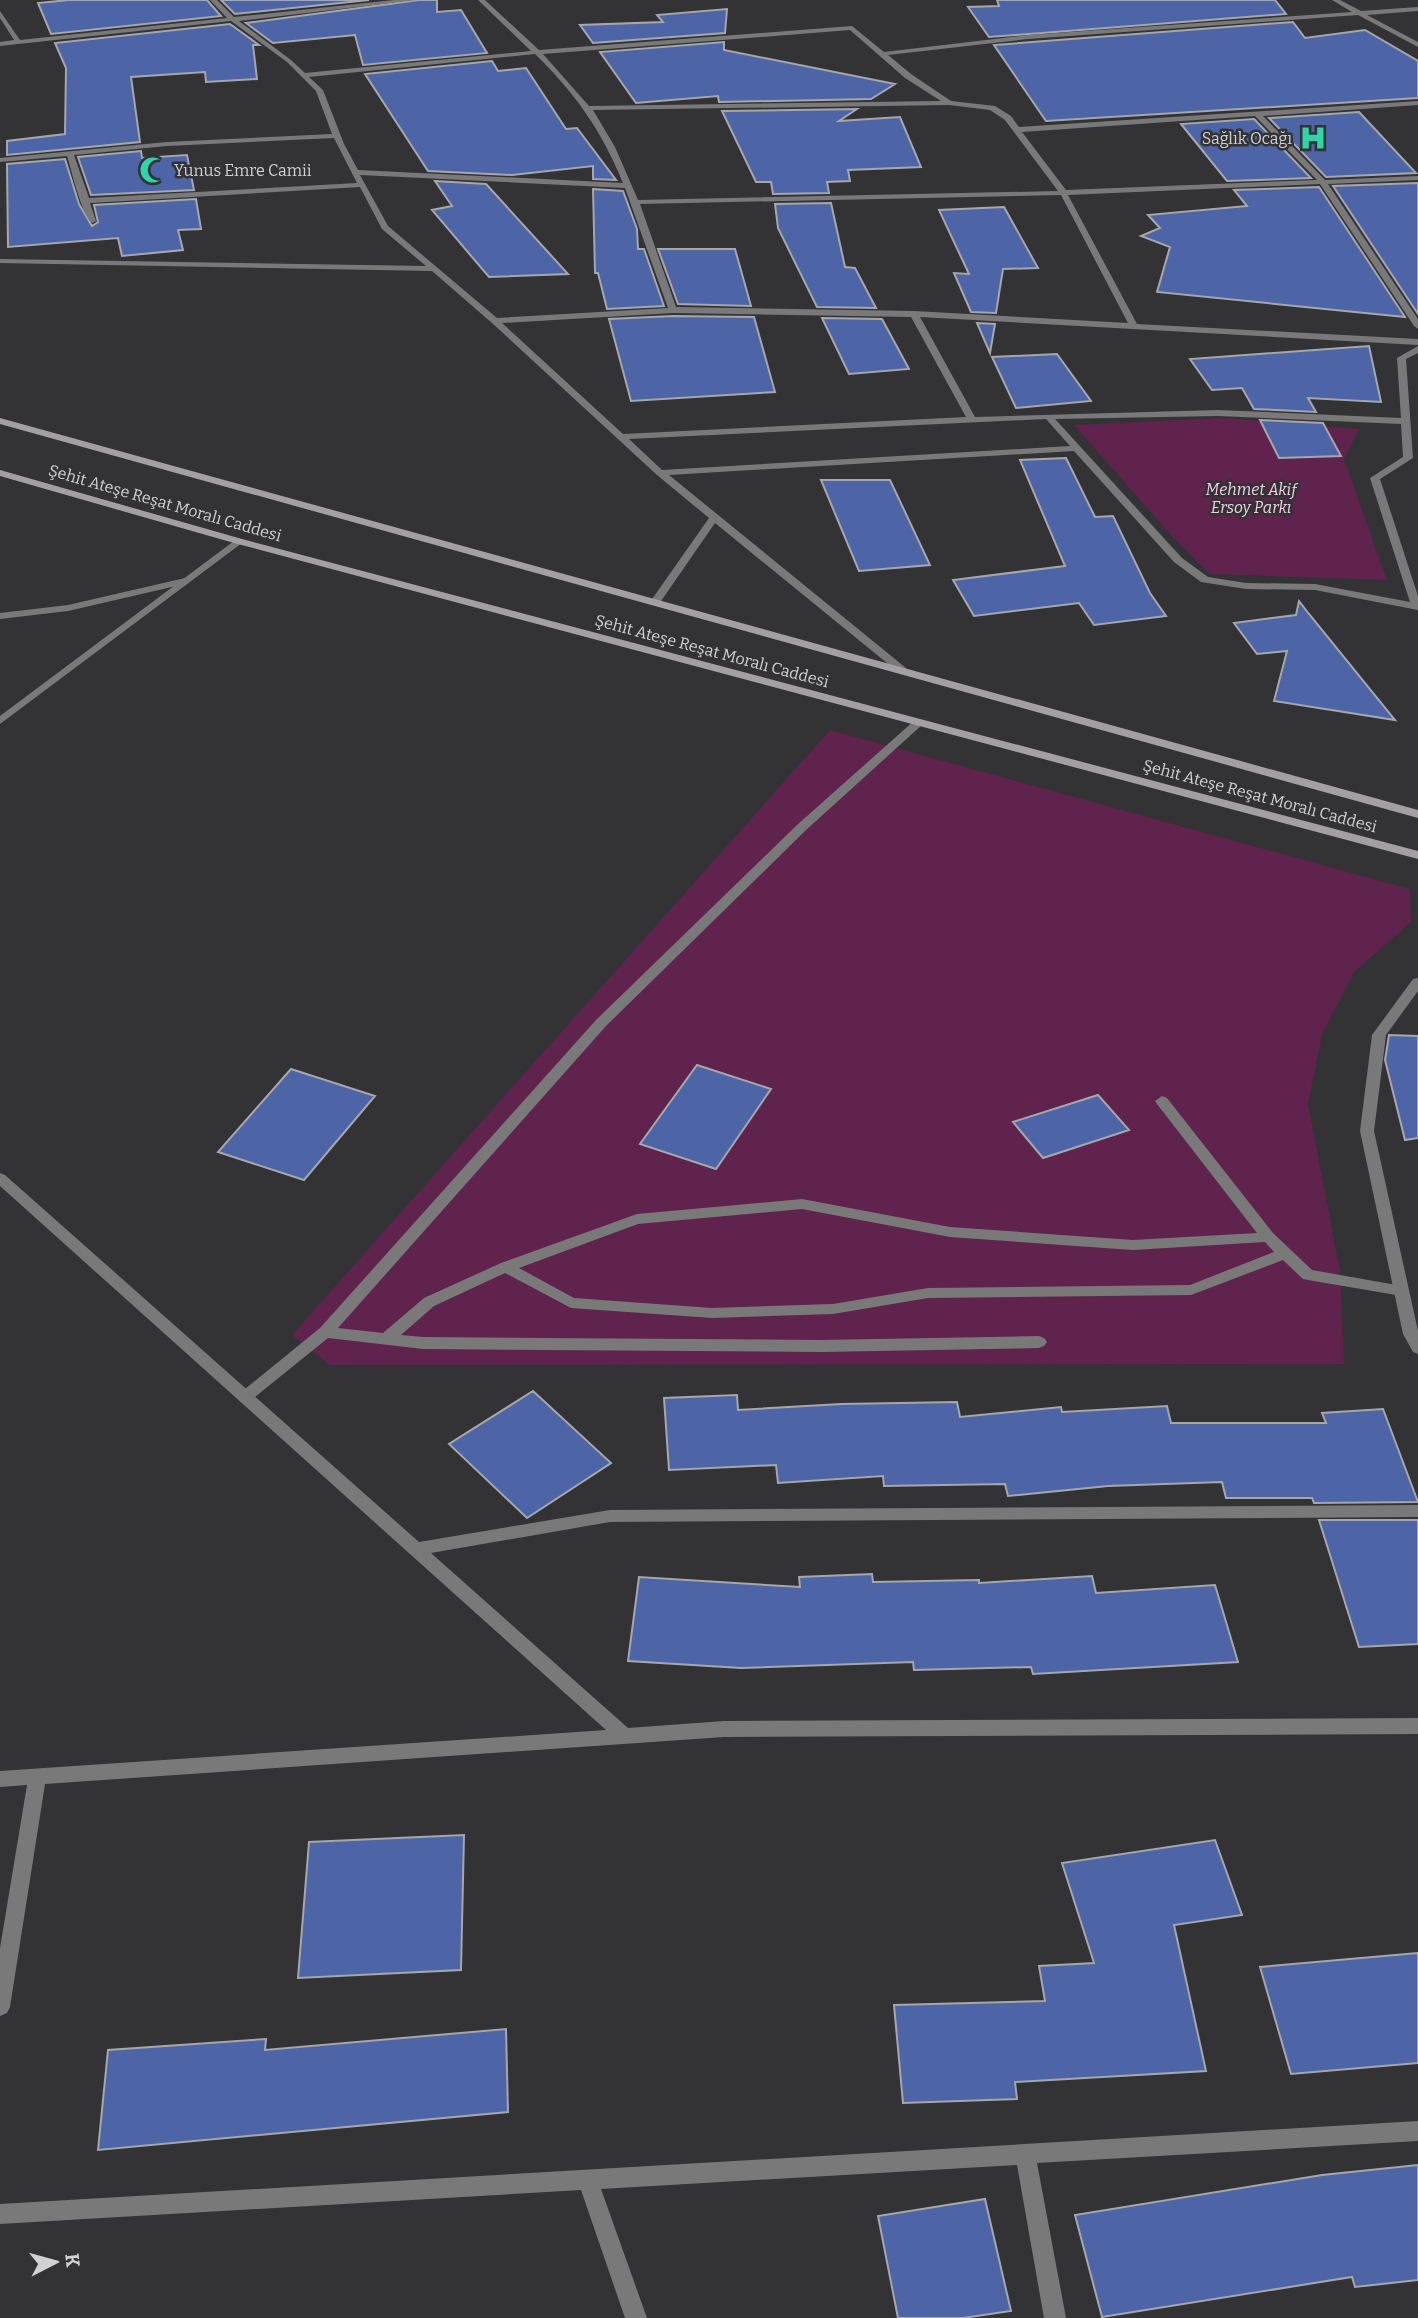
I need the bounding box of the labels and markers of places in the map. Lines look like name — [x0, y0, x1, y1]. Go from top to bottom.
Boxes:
hospital icon: Sağlık Ocağı — [1298, 123, 1328, 153]
place label: Sağlık Ocağı — [1202, 129, 1292, 148]
mosque icon: Yunus Emre Camii — [138, 155, 168, 185]
place label: Yunus Emre Camii — [174, 161, 312, 180]

